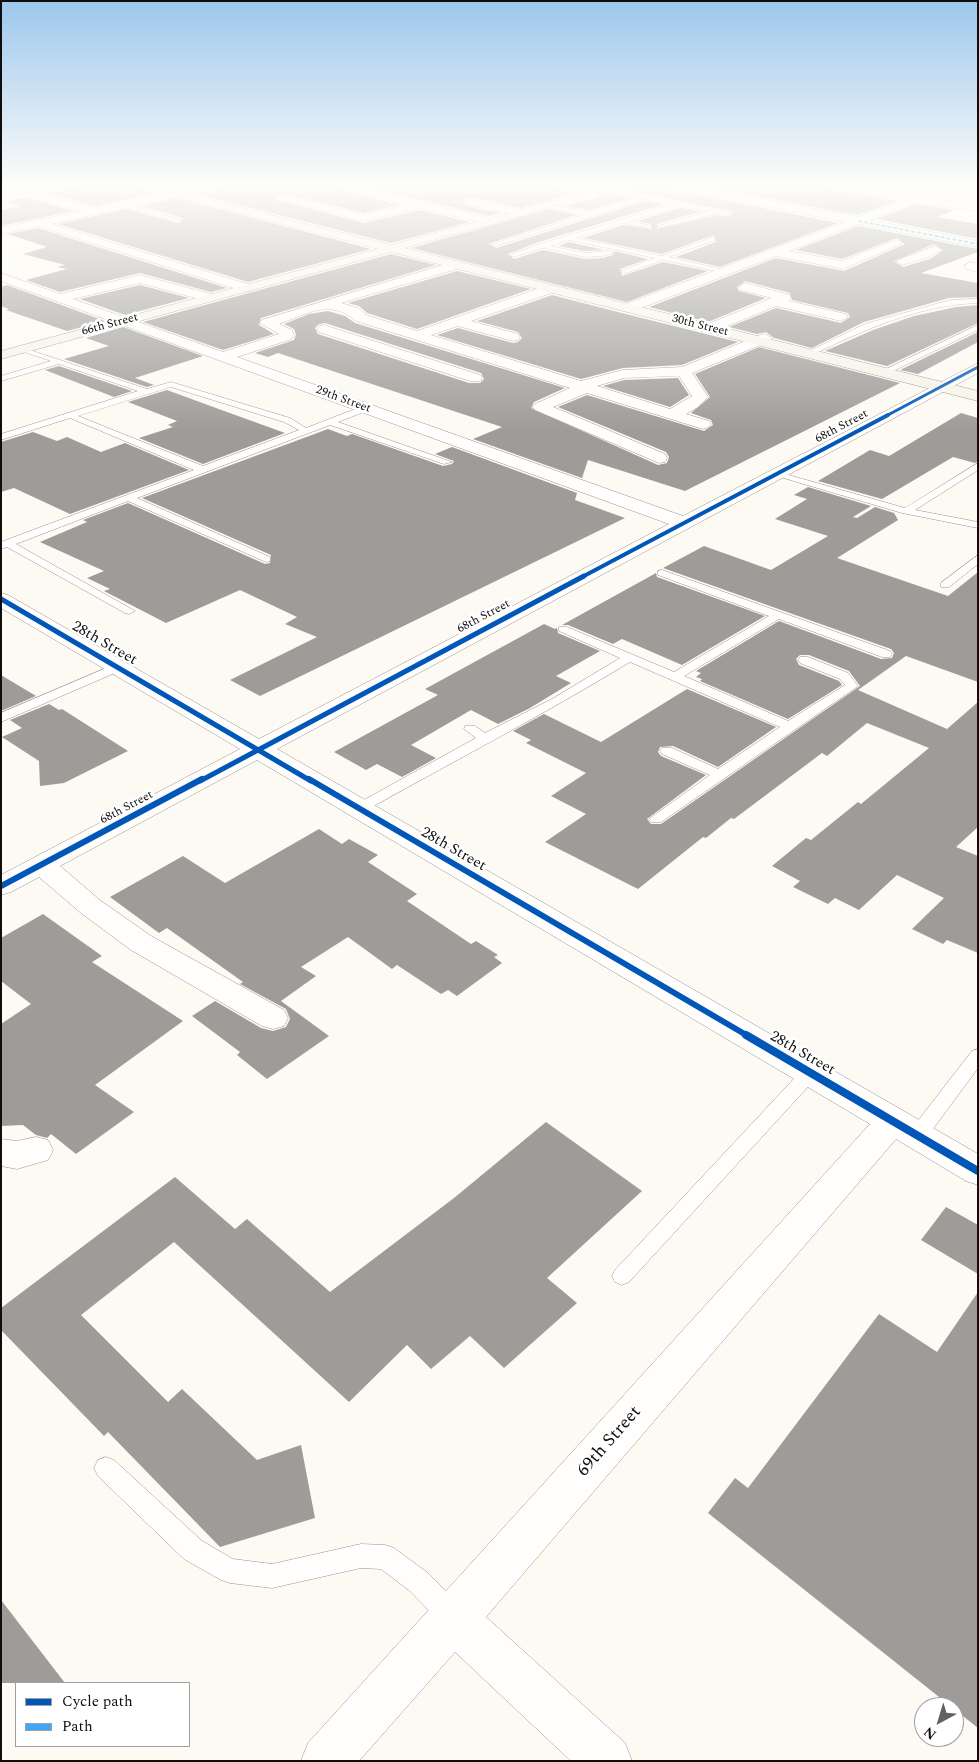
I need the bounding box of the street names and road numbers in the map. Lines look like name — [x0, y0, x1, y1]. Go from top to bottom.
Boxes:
street label: 66th Street — [80, 311, 140, 339]
street label: 30th Street — [670, 312, 730, 340]
street label: 29th Street — [313, 383, 373, 417]
street label: 68th Street — [813, 407, 871, 447]
street label: 68th Street — [455, 597, 513, 637]
street label: 28th Street — [68, 618, 140, 670]
street label: 68th Street — [98, 788, 156, 828]
street label: 28th Street — [417, 824, 489, 876]
street label: 28th Street — [766, 1028, 838, 1080]
street label: 69th Street — [573, 1402, 647, 1482]

